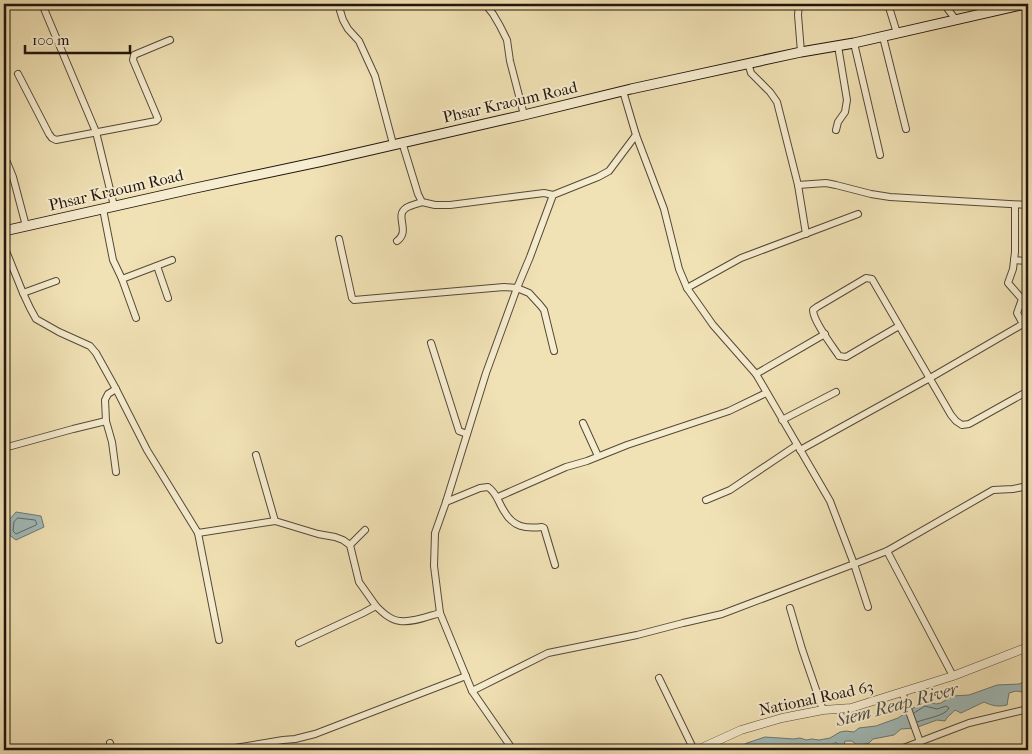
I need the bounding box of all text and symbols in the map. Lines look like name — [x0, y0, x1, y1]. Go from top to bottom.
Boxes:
scale bar — [25, 22, 130, 54]
text: 100 m — [32, 31, 70, 49]
street label: Phsar Kraoum Road — [441, 77, 579, 127]
street label: Phsar Kraoum Road — [47, 165, 185, 215]
street label: National Road 63 — [757, 677, 875, 719]
water label: Siem Reap River — [833, 678, 962, 732]

